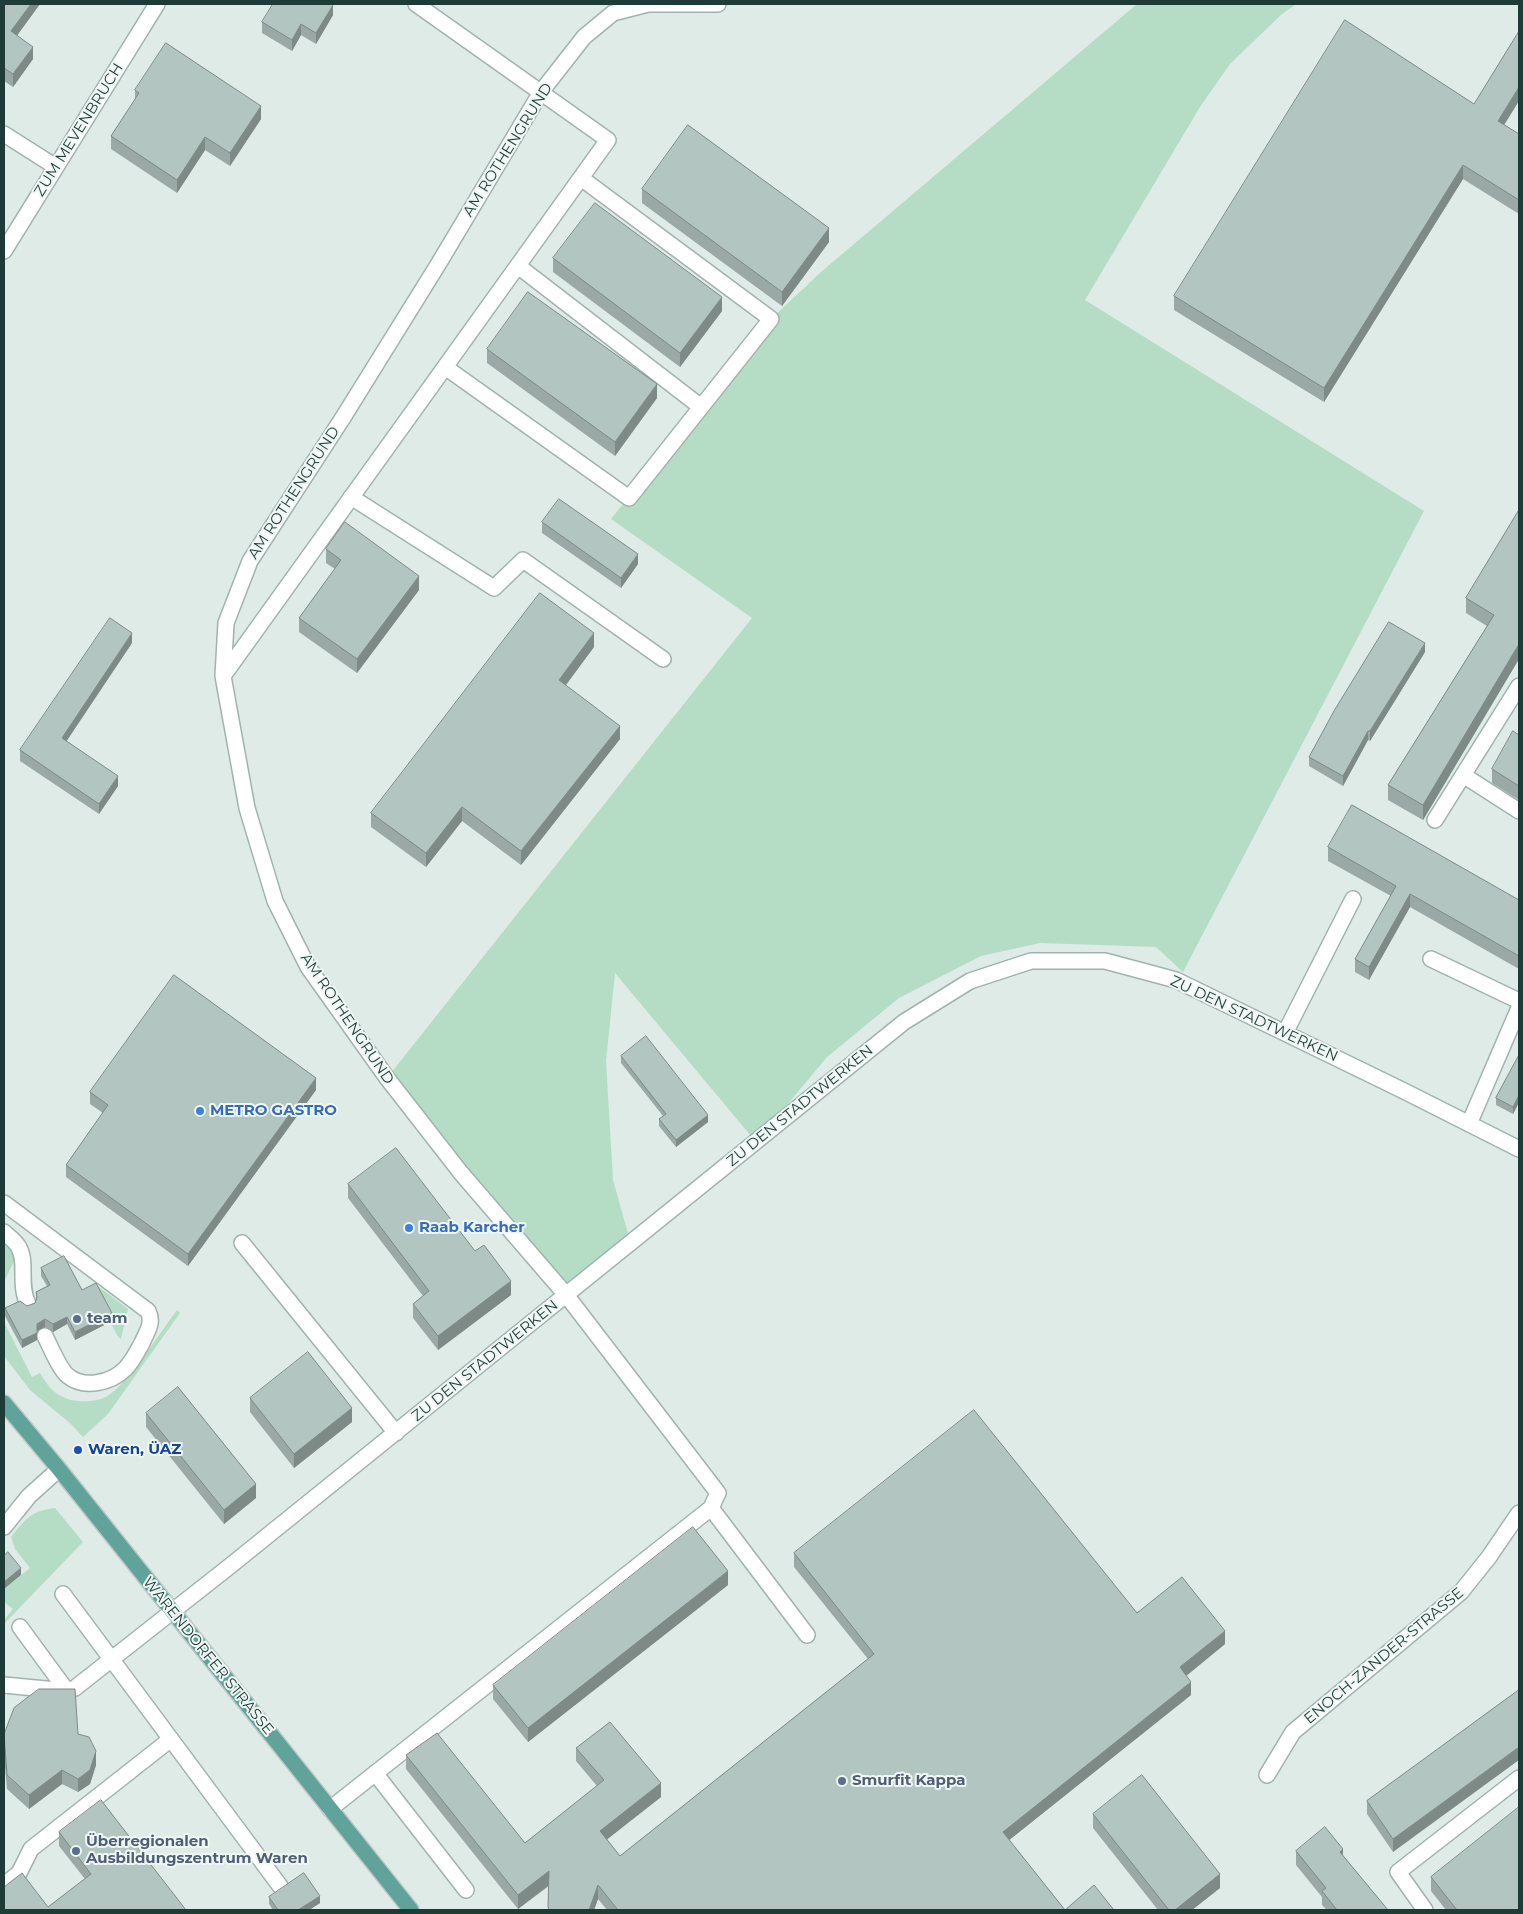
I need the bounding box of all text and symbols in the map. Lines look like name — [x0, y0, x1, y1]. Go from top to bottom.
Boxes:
street label: ZUM MEVENBRUCH — [31, 60, 127, 200]
street label: AM ROTHENGRUND — [460, 80, 556, 220]
street label: AM ROTHENGRUND — [244, 423, 344, 563]
street label: AM ROTHENGRUND — [296, 950, 398, 1088]
street label: ZU DEN STADTWERKEN — [1167, 972, 1341, 1066]
street label: ZU DEN STADTWERKEN — [723, 1041, 877, 1171]
place label: METRO GASTRO — [210, 1102, 337, 1120]
marker: METRO GASTRO — [194, 1105, 206, 1117]
place label: Raab Karcher — [419, 1219, 525, 1237]
marker: Raab Karcher — [403, 1222, 415, 1234]
street label: ZU DEN STADTWERKEN — [408, 1296, 562, 1426]
place label: team — [87, 1310, 128, 1328]
marker: team — [71, 1313, 83, 1325]
place label: Waren, ÜAZ — [88, 1441, 181, 1459]
marker: Waren, ÜAZ — [72, 1444, 84, 1456]
street label: WARENDORFER STRASSE — [139, 1573, 277, 1739]
street label: ENOCH-ZANDER-STRASSE — [1301, 1584, 1467, 1728]
place label: Smurfit Kappa — [852, 1772, 965, 1790]
marker: Smurfit Kappa — [836, 1775, 848, 1787]
place label: Überregionalen Ausbildungszentrum Waren — [86, 1833, 308, 1868]
marker: Überregionalen Ausbildungszentrum Waren — [70, 1845, 82, 1857]

